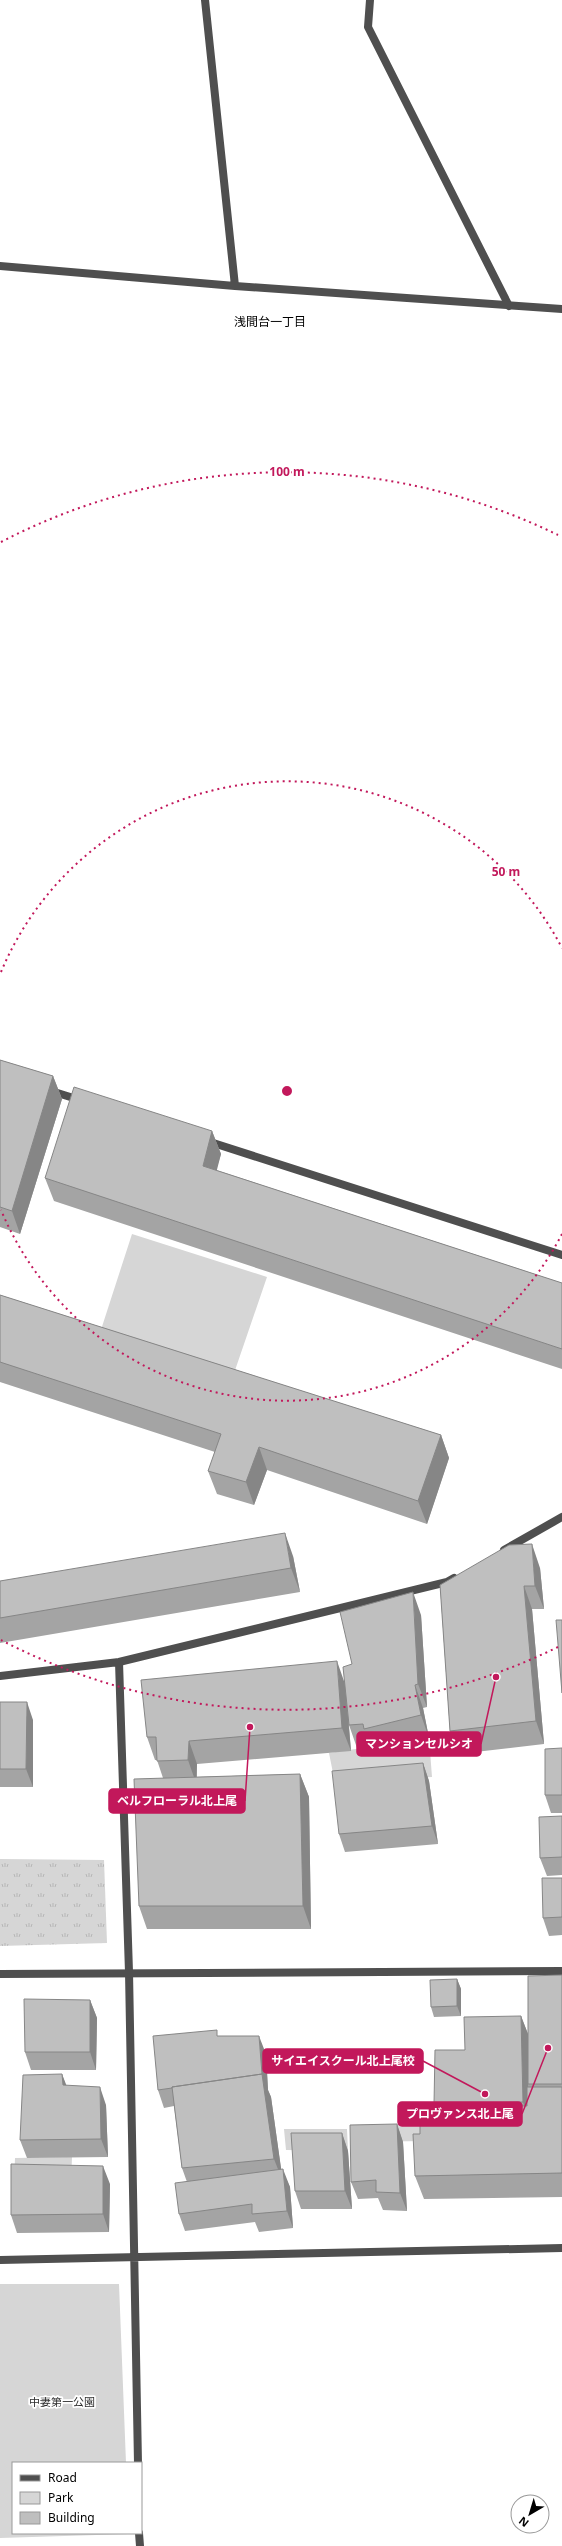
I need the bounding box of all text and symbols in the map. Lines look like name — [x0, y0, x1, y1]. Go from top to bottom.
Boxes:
district label: 浅間台一丁目 — [234, 313, 306, 330]
text: 100 m — [269, 463, 305, 480]
text: 50 m — [492, 863, 520, 880]
centre of rings — [280, 1084, 294, 1098]
callout: マンションセルシオ — [357, 1732, 481, 1756]
text: マンションセルシオ — [365, 1735, 473, 1752]
callout: ベルフローラル北上尾 — [109, 1789, 245, 1813]
text: ベルフローラル北上尾 — [117, 1792, 237, 1809]
callout: サイエイスクール北上尾校 — [263, 2049, 423, 2073]
text: サイエイスクール北上尾校 — [271, 2052, 415, 2069]
callout: プロヴァンス北上尾 — [398, 2102, 522, 2126]
text: プロヴァンス北上尾 — [406, 2105, 514, 2122]
park label: 中妻第一公園 — [29, 2394, 95, 2409]
legend — [12, 2462, 142, 2534]
text: Road — [48, 2469, 77, 2486]
text: Park — [48, 2489, 74, 2506]
north arrow — [510, 2494, 550, 2534]
text: Building — [48, 2509, 95, 2526]
text: N — [515, 2514, 532, 2531]

